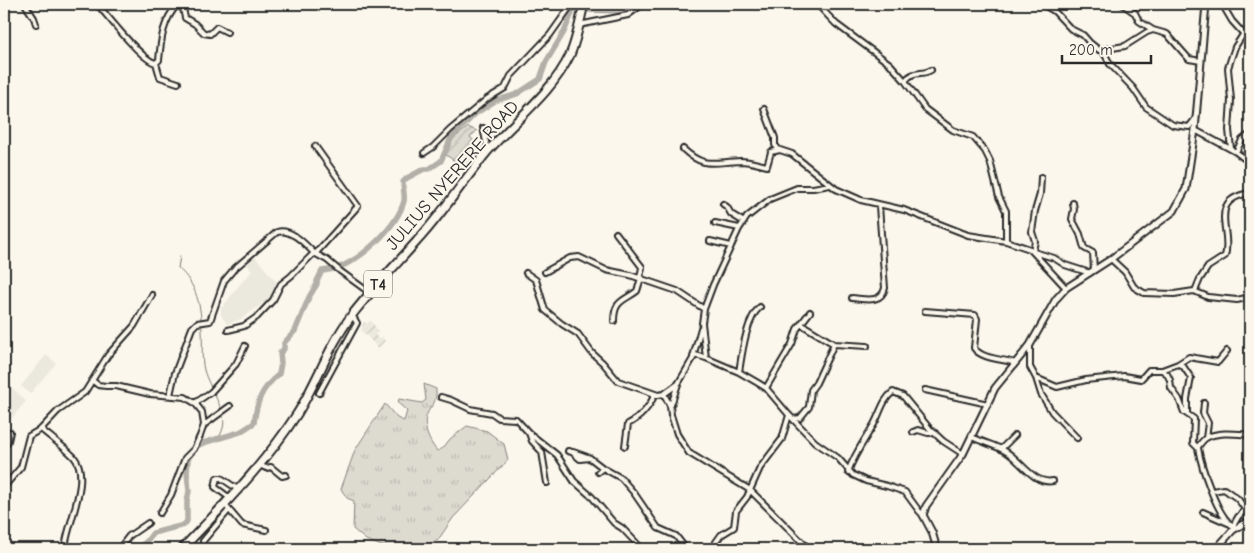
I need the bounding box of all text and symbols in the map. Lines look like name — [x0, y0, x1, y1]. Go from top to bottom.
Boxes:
scale bar — [1062, 32, 1150, 64]
text: 200 m — [1069, 41, 1113, 59]
street label: JULIUS NYERERE ROAD — [382, 96, 523, 255]
road number: T4 — [364, 270, 392, 298]

